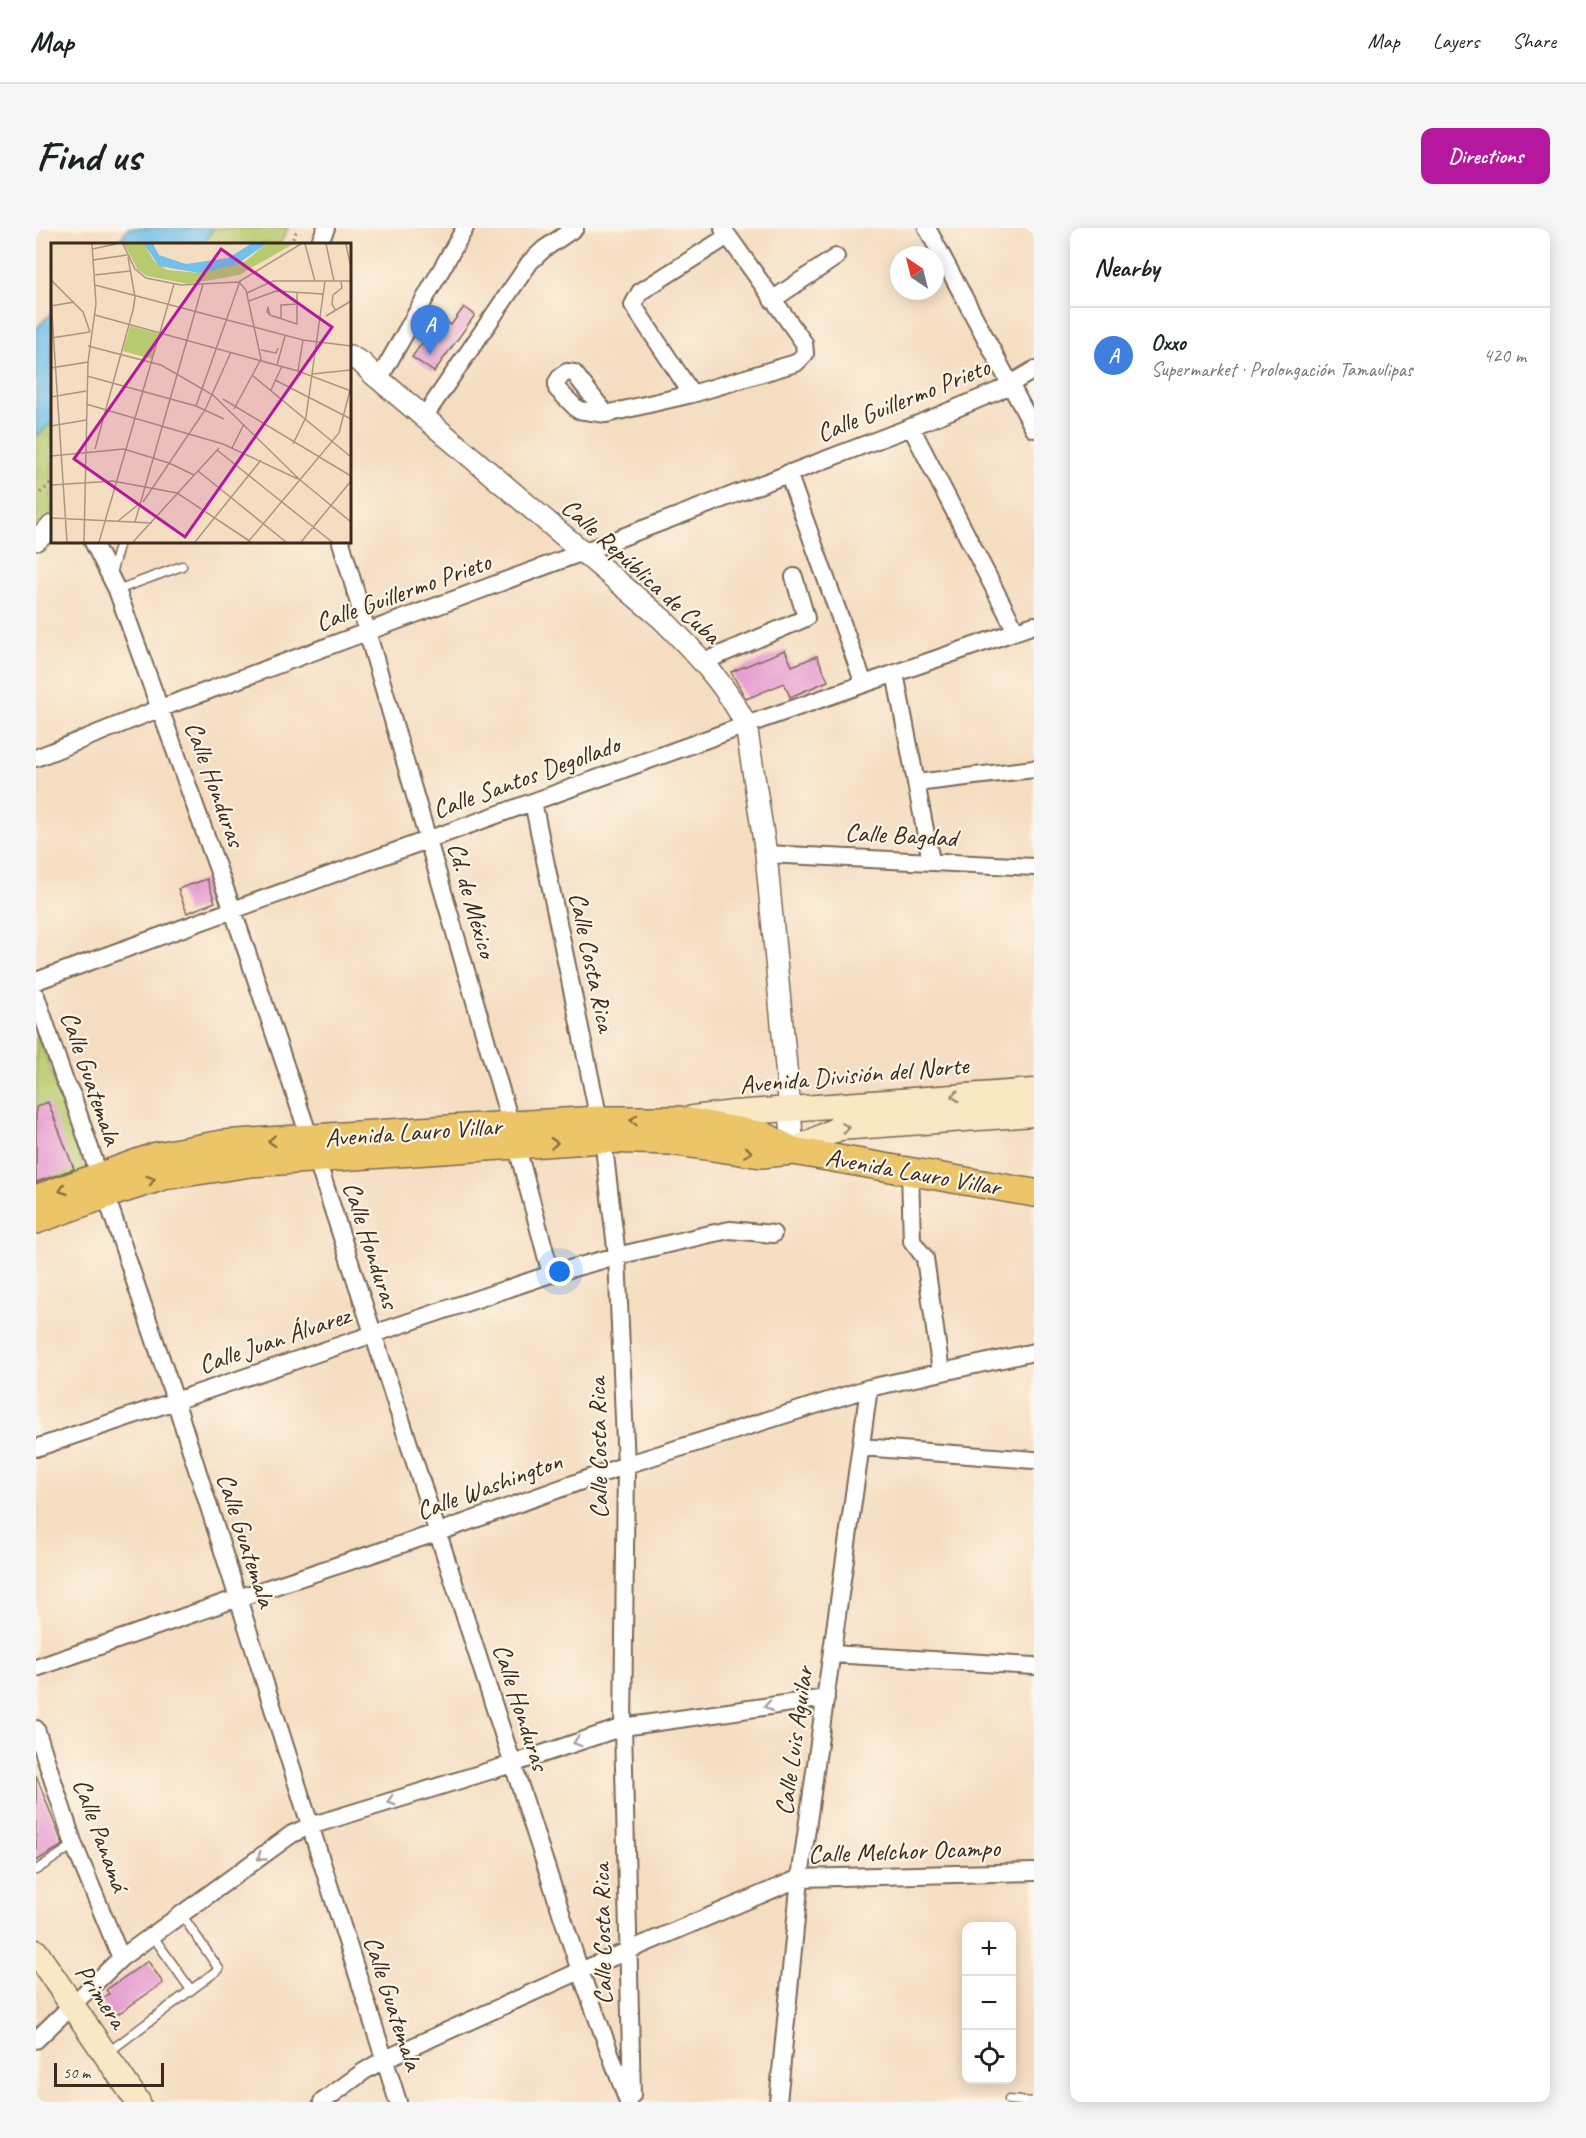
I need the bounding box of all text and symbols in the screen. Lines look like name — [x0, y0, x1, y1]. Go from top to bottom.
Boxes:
text: Map — [30, 24, 73, 59]
text: Map — [1367, 28, 1400, 54]
text: Layers — [1433, 28, 1479, 54]
text: Share — [1512, 28, 1556, 54]
button: Directions — [1421, 128, 1550, 184]
text: Find us — [36, 130, 141, 183]
inset map — [51, 243, 351, 543]
north arrow — [890, 246, 944, 300]
text: Nearby — [1094, 251, 1159, 284]
pin: A — [410, 306, 450, 355]
text: Oxxo — [1151, 329, 1186, 357]
text: A — [1108, 343, 1119, 368]
text: 420 m — [1483, 343, 1526, 368]
street label: Calle Guillermo Prieto — [812, 350, 996, 450]
text: Supermarket · Prolongación Tamaulipas — [1151, 357, 1413, 382]
street label: Calle República de Cuba — [554, 491, 729, 652]
street label: Calle Guillermo Prieto — [311, 544, 497, 639]
street label: Calle Honduras — [177, 717, 254, 853]
street label: Calle Santos Degollado — [428, 727, 627, 826]
street label: Calle Bagdad — [844, 816, 962, 855]
street label: Cd. de México — [440, 839, 505, 964]
street label: Calle Costa Rica — [561, 889, 623, 1037]
street label: Calle Guatemala — [53, 1007, 130, 1151]
street label: Avenida División del Norte — [738, 1048, 971, 1101]
one-way arrow — [950, 1089, 959, 1102]
street label: Avenida Lauro Villar — [324, 1109, 505, 1155]
one-way arrow — [630, 1114, 639, 1126]
one-way arrow — [841, 1123, 850, 1135]
one-way arrow — [268, 1135, 277, 1148]
one-way arrow — [549, 1137, 558, 1150]
street label: Avenida Lauro Villar — [823, 1140, 1006, 1204]
one-way arrow — [743, 1146, 752, 1158]
one-way arrow — [145, 1175, 156, 1188]
street label: Calle Honduras — [335, 1178, 408, 1314]
one-way arrow — [58, 1182, 69, 1195]
your location — [545, 1257, 574, 1286]
street label: Calle Juan Álvarez — [194, 1298, 356, 1381]
street label: Calle Costa Rica — [580, 1375, 616, 1519]
street label: Calle Washington — [412, 1444, 567, 1528]
street label: Calle Guatemala — [209, 1469, 284, 1613]
street label: Calle Honduras — [485, 1640, 558, 1776]
street label: Calle Luis Aguilar — [767, 1662, 821, 1817]
one-way arrow — [763, 1700, 772, 1712]
one-way arrow — [572, 1735, 583, 1747]
street label: Calle Panamá — [65, 1774, 138, 1898]
one-way arrow — [386, 1794, 397, 1806]
street label: Calle Melchor Ocampo — [807, 1831, 1002, 1871]
one-way arrow — [257, 1849, 268, 1860]
street label: Calle Costa Rica — [584, 1861, 620, 2005]
map controls — [962, 1922, 1016, 2084]
button: + — [962, 1922, 1016, 1976]
street label: Calle Guatemala — [356, 1932, 431, 2076]
street label: Primera — [68, 1957, 136, 2037]
button: − — [962, 1976, 1016, 2030]
button: locate — [962, 2030, 1016, 2084]
scale bar — [54, 2060, 164, 2088]
text: 50 m — [63, 2063, 90, 2083]

